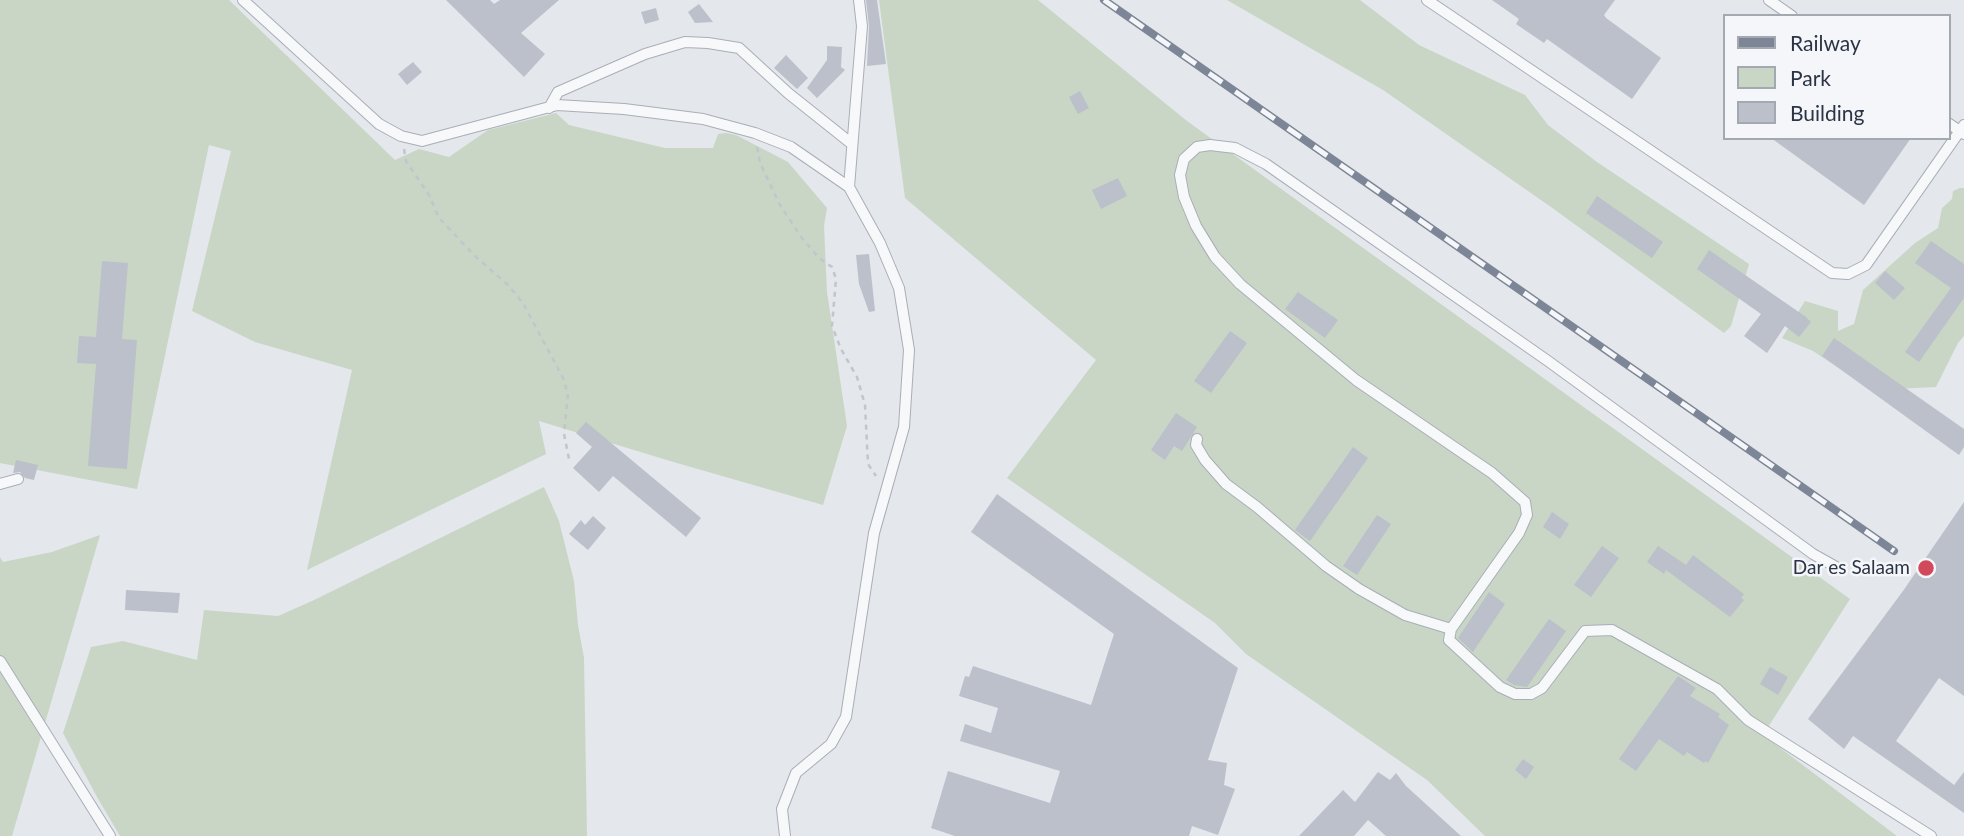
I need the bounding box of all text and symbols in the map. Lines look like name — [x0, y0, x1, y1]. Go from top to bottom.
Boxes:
legend — [1722, 14, 1950, 140]
text: Railway — [1790, 30, 1861, 55]
text: Park — [1790, 65, 1831, 90]
text: Building — [1790, 100, 1865, 125]
place label: Dar es Salaam — [1793, 557, 1910, 579]
marker: Dar es Salaam — [1916, 558, 1936, 578]

